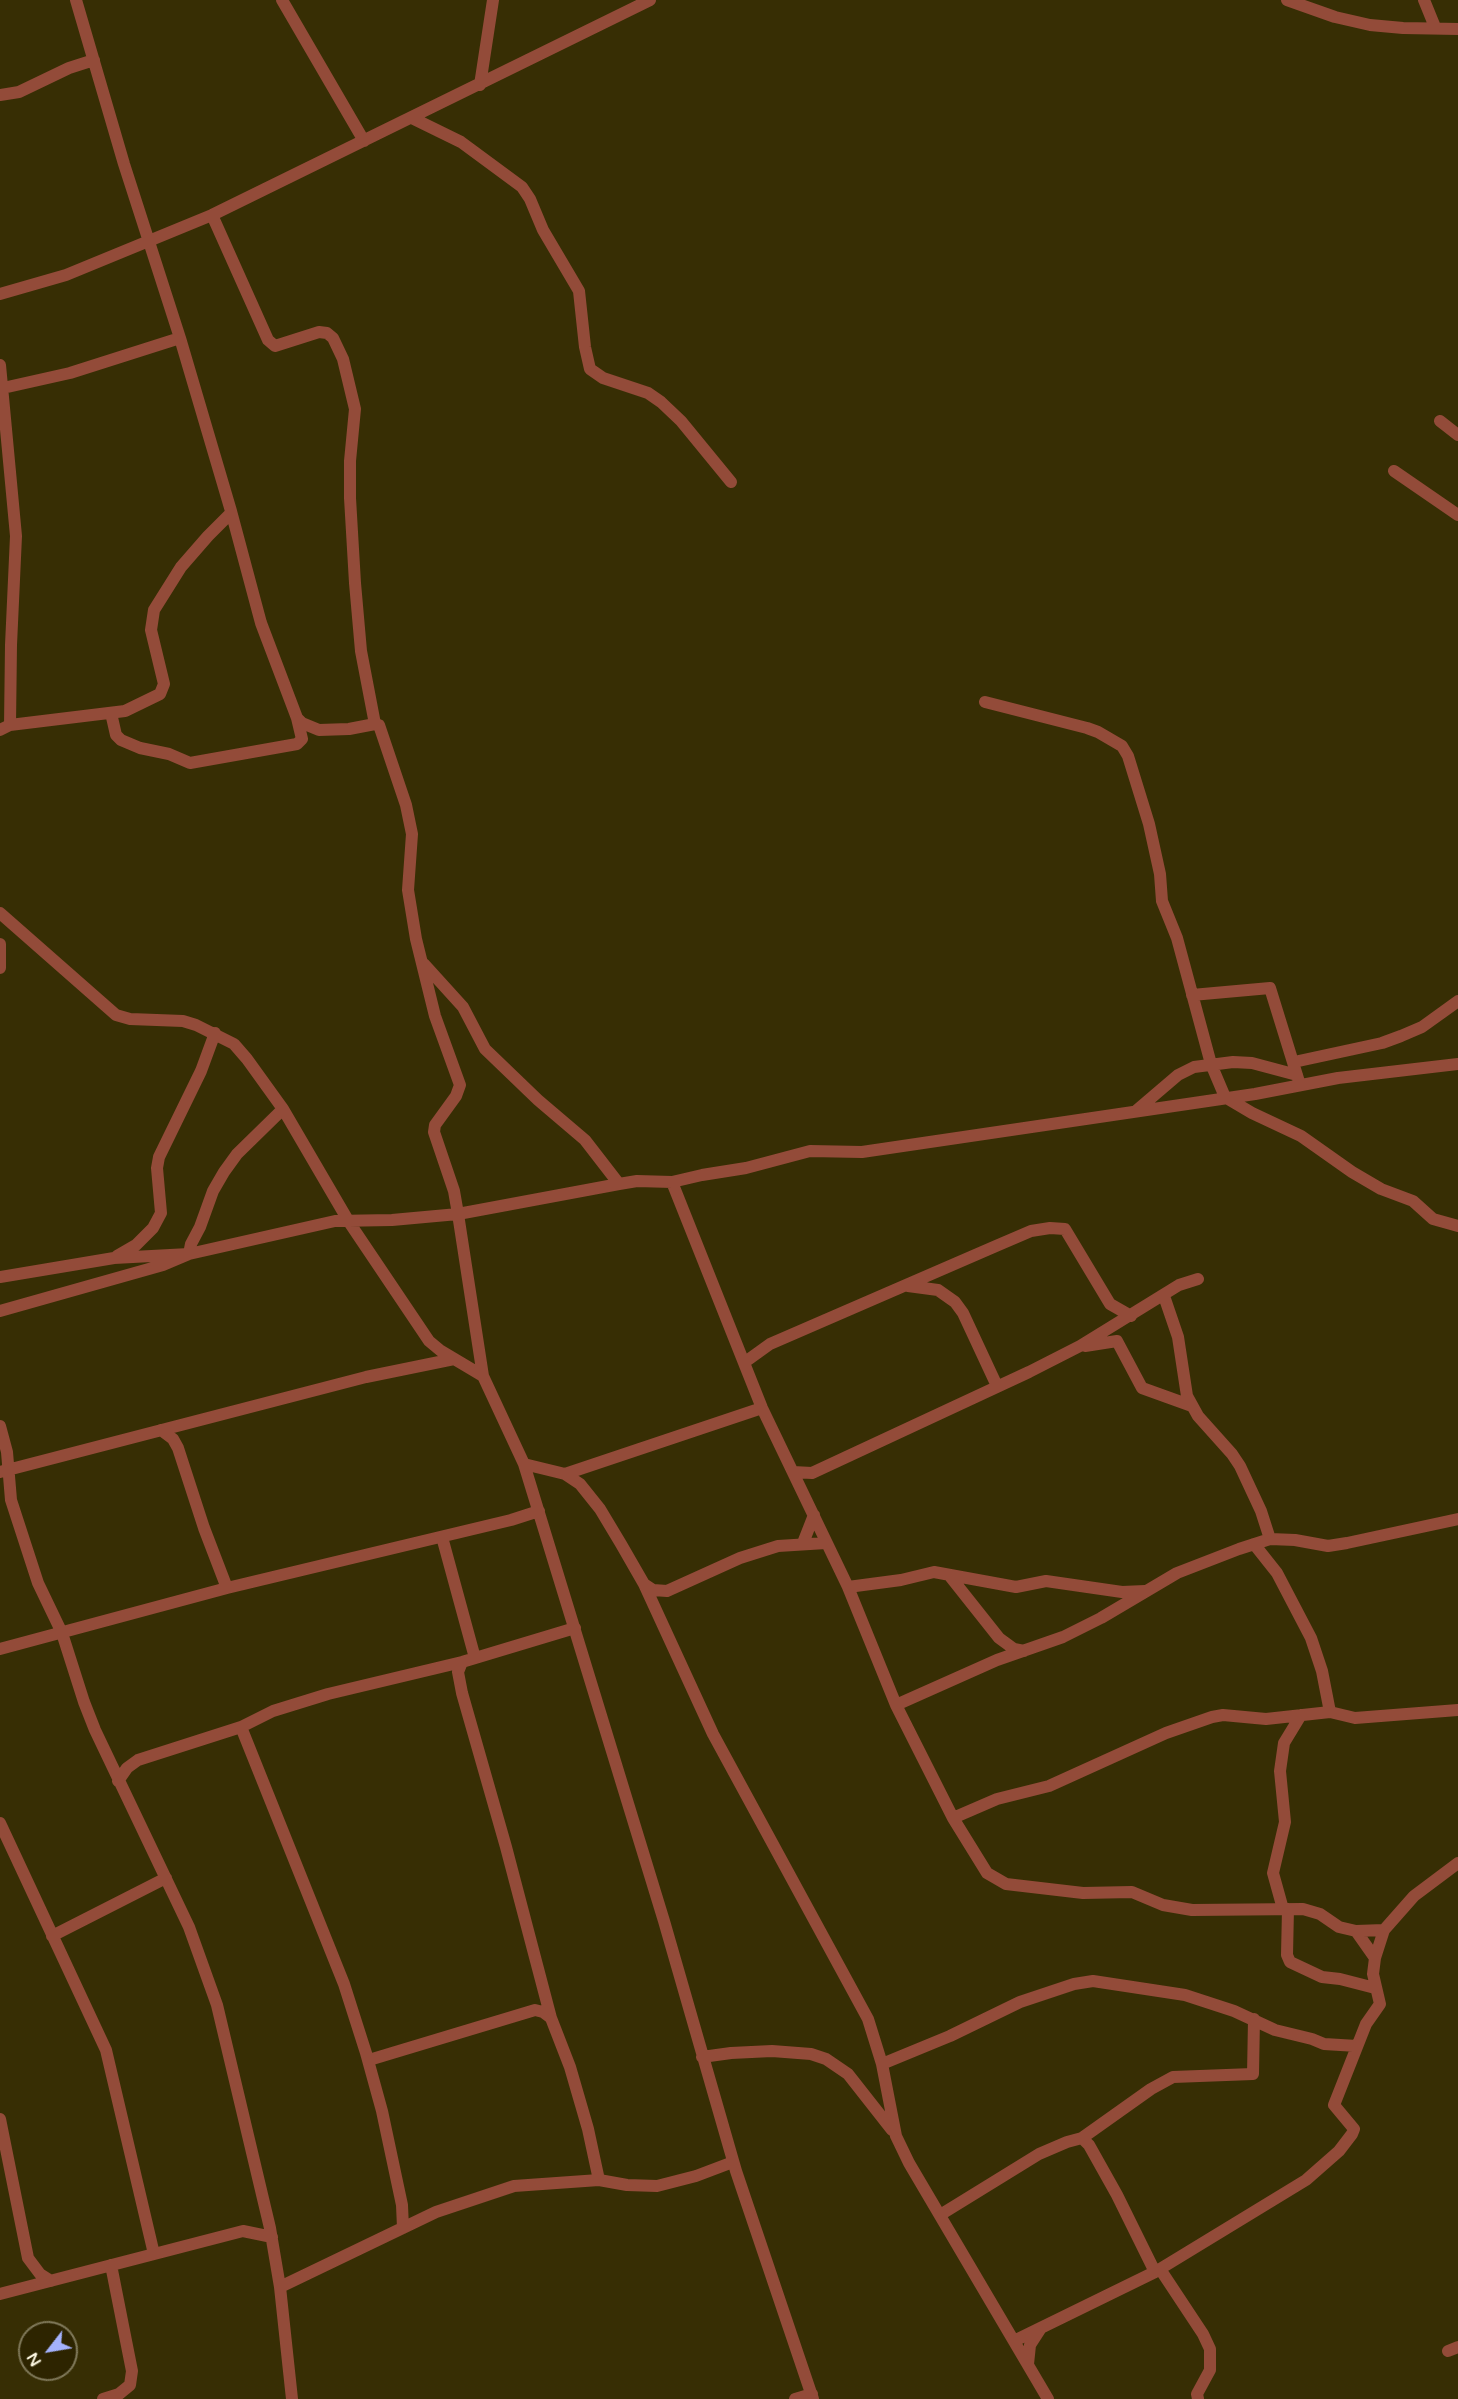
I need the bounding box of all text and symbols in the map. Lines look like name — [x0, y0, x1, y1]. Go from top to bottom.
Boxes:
north arrow — [18, 2321, 78, 2381]
text: N — [22, 2349, 46, 2370]

